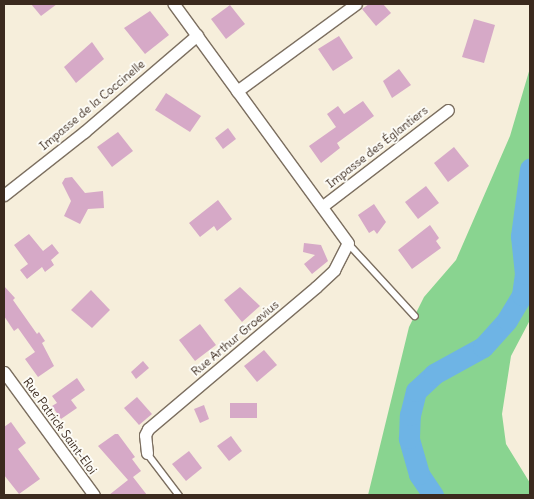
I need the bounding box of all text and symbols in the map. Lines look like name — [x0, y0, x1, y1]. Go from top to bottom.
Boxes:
street label: Impasse de la Coccinelle — [36, 57, 148, 153]
street label: Impasse des Églantiers — [323, 103, 431, 191]
street label: Rue Arthur Groevius — [188, 297, 282, 379]
street label: Rue Patrick Saint-Eloi — [20, 375, 100, 477]

